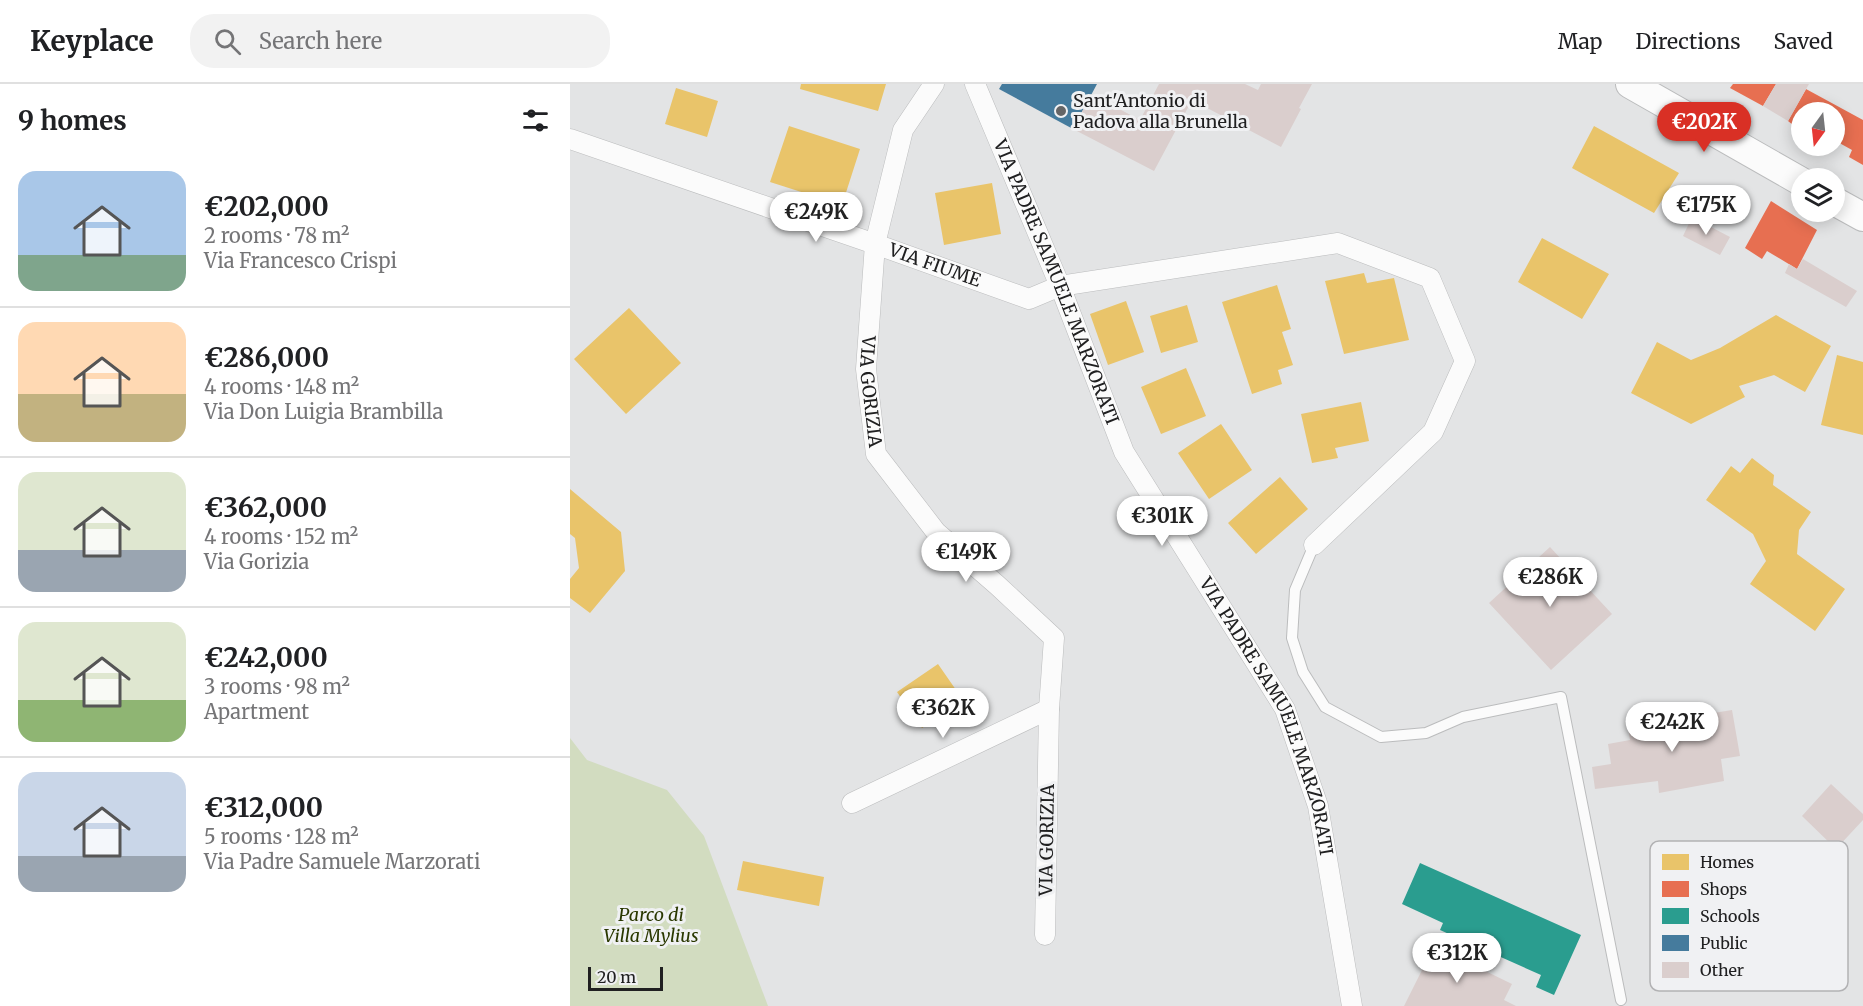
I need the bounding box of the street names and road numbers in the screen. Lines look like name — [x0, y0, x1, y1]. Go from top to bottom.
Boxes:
street label: VIA PADRE SAMUELE MARZORATI — [988, 135, 1124, 428]
street label: VIA FIUME — [885, 238, 985, 292]
street label: VIA GORIZIA — [855, 334, 887, 449]
street label: VIA PADRE SAMUELE MARZORATI — [1194, 572, 1338, 857]
street label: VIA GORIZIA — [1034, 783, 1059, 897]

